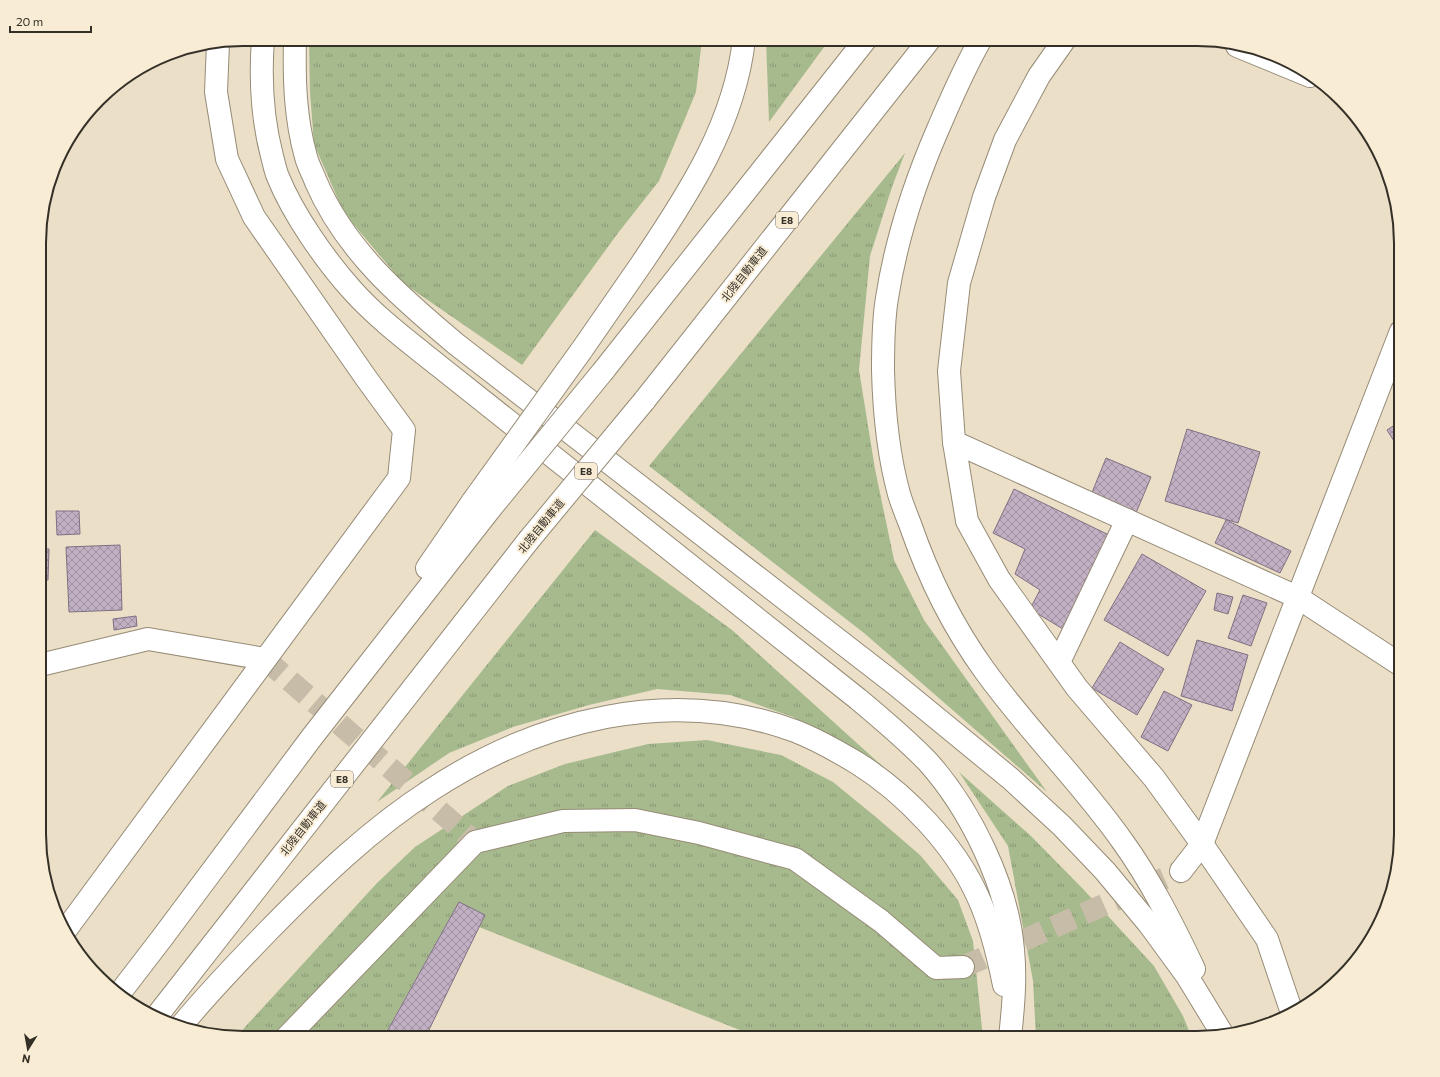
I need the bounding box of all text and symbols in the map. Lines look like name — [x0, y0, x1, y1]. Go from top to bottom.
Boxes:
scale bar — [10, 8, 91, 34]
text: 20 m — [16, 14, 43, 28]
road number: E8 — [776, 212, 798, 228]
street label: 北陸自動車道 — [718, 244, 769, 304]
road number: E8 — [575, 463, 597, 479]
street label: 北陸自動車道 — [515, 496, 566, 555]
road number: E8 — [331, 771, 353, 787]
street label: 北陸自動車道 — [277, 798, 328, 858]
north arrow — [8, 1029, 48, 1069]
text: N — [21, 1052, 31, 1066]

